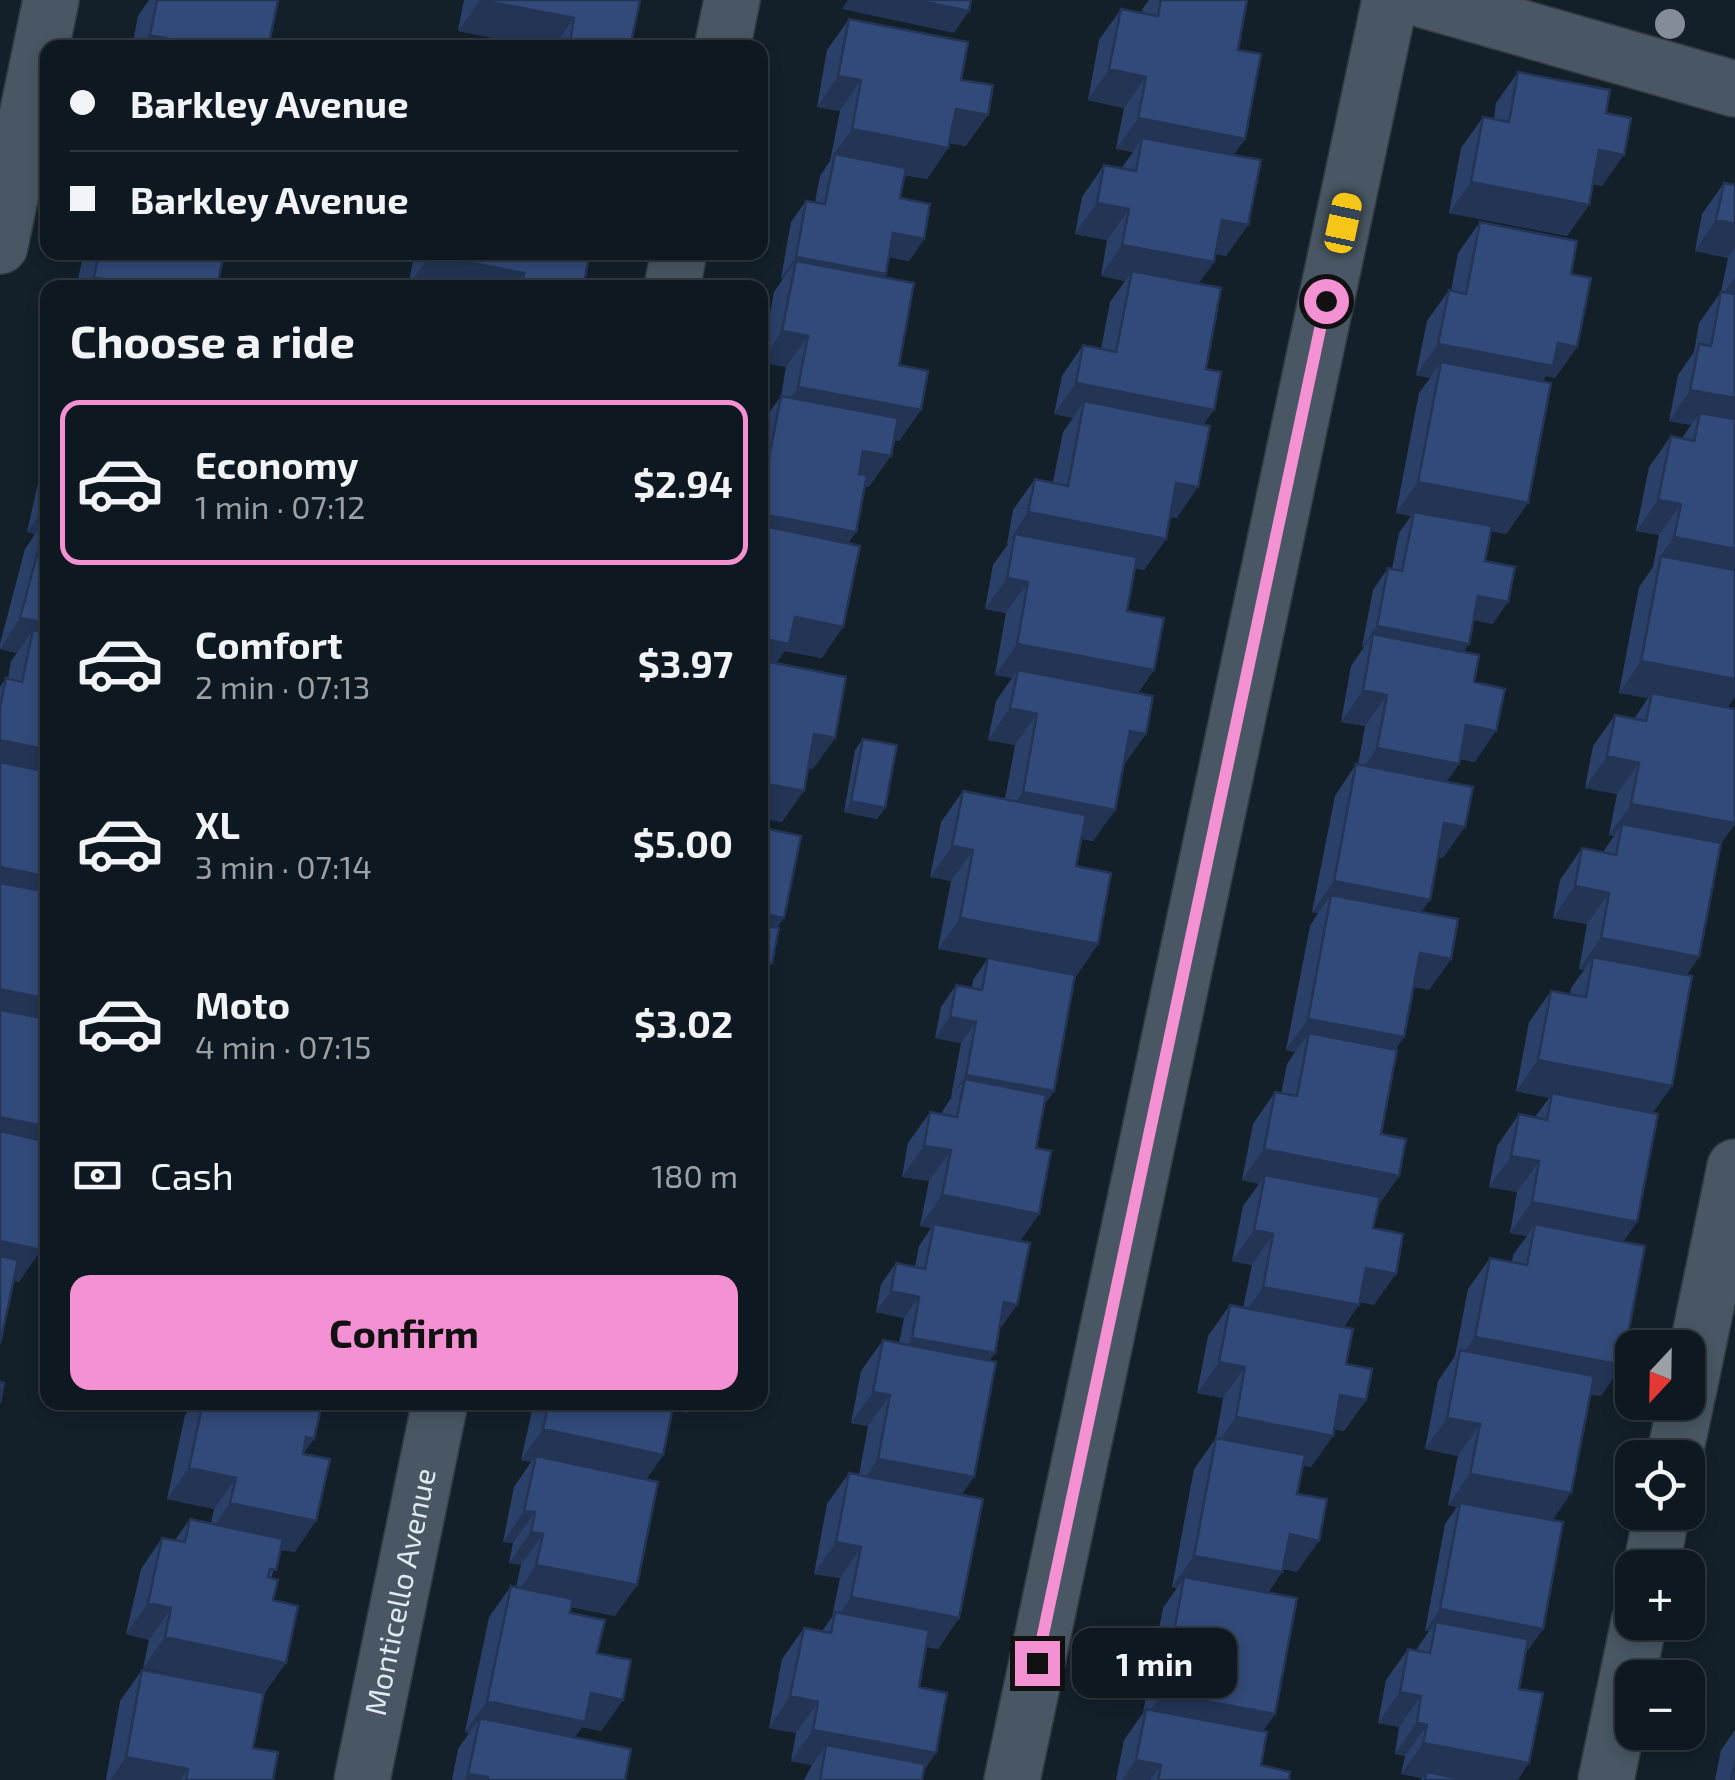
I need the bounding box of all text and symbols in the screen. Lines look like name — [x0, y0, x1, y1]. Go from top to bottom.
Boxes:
text: Barkley Avenue — [130, 80, 409, 126]
text: Barkley Avenue — [130, 176, 409, 222]
car — [1322, 191, 1364, 255]
route start — [1304, 279, 1349, 324]
text: Choose a ride — [70, 313, 355, 367]
icon: car — [75, 438, 165, 528]
text: Economy — [195, 441, 359, 487]
text: $2.94 — [633, 460, 733, 506]
text: 1 min · 07:12 — [195, 487, 365, 525]
icon: car — [75, 618, 165, 708]
text: Comfort — [195, 621, 343, 667]
text: $3.97 — [638, 640, 733, 686]
text: 2 min · 07:13 — [195, 667, 370, 705]
icon: car — [75, 798, 165, 888]
text: XL — [195, 801, 240, 847]
text: $5.00 — [633, 820, 733, 866]
text: 3 min · 07:14 — [195, 847, 372, 885]
icon: car — [75, 978, 165, 1068]
text: Moto — [195, 981, 290, 1027]
text: $3.02 — [634, 1000, 733, 1046]
text: 4 min · 07:15 — [195, 1027, 371, 1065]
icon: cash — [70, 1148, 125, 1203]
text: Cash — [150, 1152, 234, 1198]
text: 180 m — [651, 1156, 738, 1194]
button: Confirm — [70, 1275, 738, 1390]
north arrow — [1615, 1330, 1705, 1420]
map controls — [1615, 1330, 1705, 1750]
button: locate — [1615, 1440, 1705, 1530]
street label: Monticello Avenue — [356, 1465, 442, 1718]
button: + — [1615, 1550, 1705, 1640]
callout: 1 min — [1072, 1628, 1237, 1698]
route end — [1015, 1641, 1060, 1686]
text: 1 min — [1116, 1644, 1193, 1682]
button: − — [1615, 1660, 1705, 1750]

